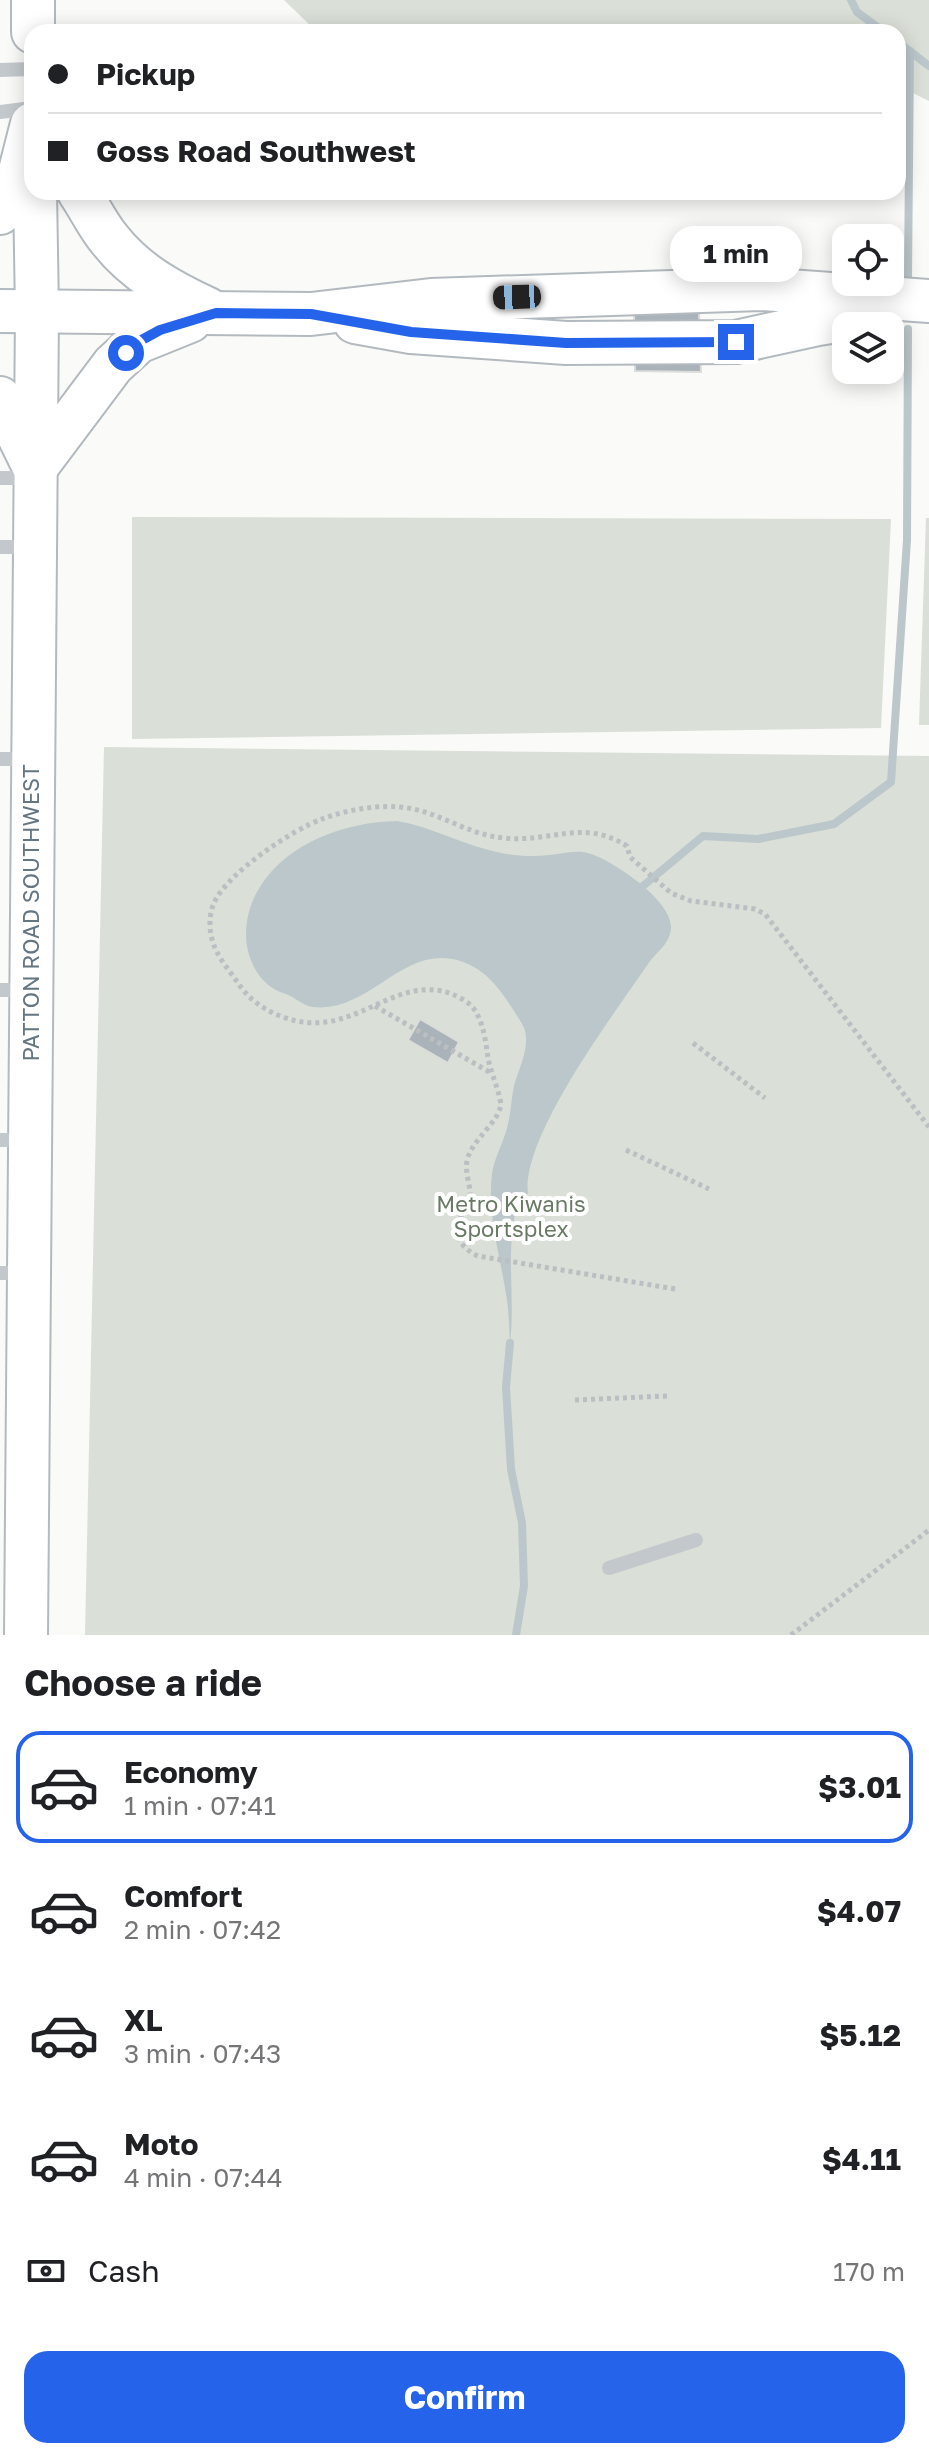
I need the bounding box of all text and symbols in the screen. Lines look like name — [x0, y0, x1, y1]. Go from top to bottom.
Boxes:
text: Pickup — [96, 56, 195, 92]
text: Goss Road Southwest — [96, 133, 416, 169]
map controls — [832, 224, 904, 384]
button: locate — [832, 224, 904, 296]
callout: 1 min — [670, 226, 802, 282]
text: 1 min — [703, 238, 769, 269]
car — [493, 284, 541, 310]
button: layers — [832, 312, 904, 384]
route end — [718, 324, 754, 360]
route start — [108, 335, 144, 371]
street label: PATTON ROAD SOUTHWEST — [17, 764, 44, 1062]
park label: Metro Kiwanis Sportsplex — [436, 1190, 586, 1242]
text: Choose a ride — [24, 1661, 262, 1704]
icon: car — [28, 1751, 100, 1823]
text: Economy — [124, 1754, 258, 1790]
text: $3.01 — [818, 1769, 901, 1805]
text: 1 min · 07:41 — [124, 1790, 276, 1821]
icon: car — [28, 1875, 100, 1947]
text: Comfort — [124, 1878, 243, 1914]
text: $4.07 — [817, 1893, 901, 1929]
text: 2 min · 07:42 — [124, 1914, 281, 1945]
icon: car — [28, 1999, 100, 2071]
text: XL — [124, 2002, 163, 2038]
text: $5.12 — [819, 2017, 901, 2053]
text: 3 min · 07:43 — [124, 2038, 281, 2069]
icon: car — [28, 2123, 100, 2195]
text: Moto — [124, 2126, 199, 2162]
text: $4.11 — [822, 2141, 901, 2177]
text: 4 min · 07:44 — [124, 2162, 283, 2193]
icon: cash — [24, 2249, 68, 2293]
text: Cash — [88, 2253, 160, 2289]
text: 170 m — [833, 2256, 905, 2287]
button: Confirm — [24, 2351, 905, 2443]

